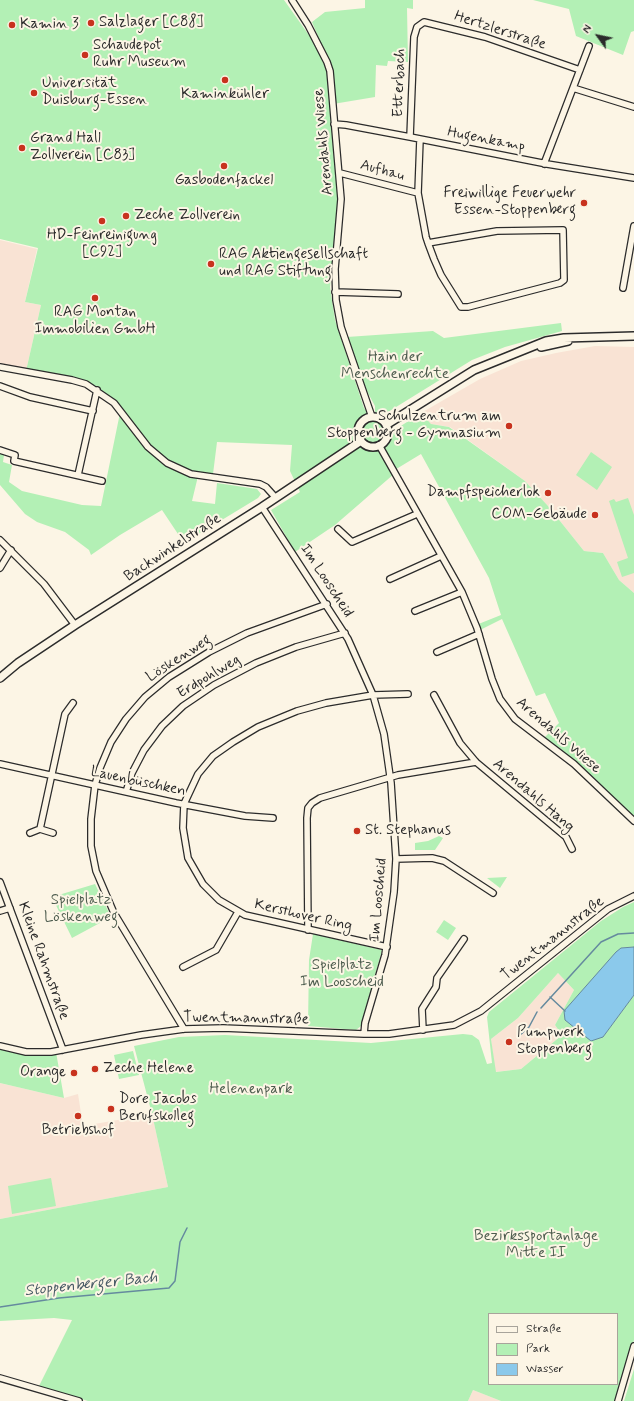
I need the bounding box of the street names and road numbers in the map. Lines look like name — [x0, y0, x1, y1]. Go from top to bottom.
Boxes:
street label: Hertzlerstraße — [452, 8, 548, 54]
street label: Etterbach — [390, 48, 410, 118]
street label: Arendahls Wiese — [310, 88, 338, 196]
street label: Hugenkamp — [446, 124, 526, 156]
street label: Aufhau — [358, 156, 406, 186]
street label: Backwinkelstraße — [121, 510, 225, 586]
street label: Im Looscheid — [296, 541, 356, 621]
street label: Löskenweg — [143, 631, 215, 687]
street label: Erdpohlweg — [174, 651, 244, 703]
street label: Arendahls Wiese — [512, 694, 604, 778]
street label: Arendahls Hang — [488, 756, 578, 836]
street label: Lauenbüschken — [89, 763, 187, 801]
street label: Im Looscheid — [366, 857, 392, 943]
street label: Twentmannstraße — [498, 893, 608, 985]
street label: Kersthover Ring — [252, 896, 354, 936]
street label: Kleine Rahmstraße — [13, 900, 73, 1022]
street label: Twentmannstraße — [183, 1009, 309, 1029]

